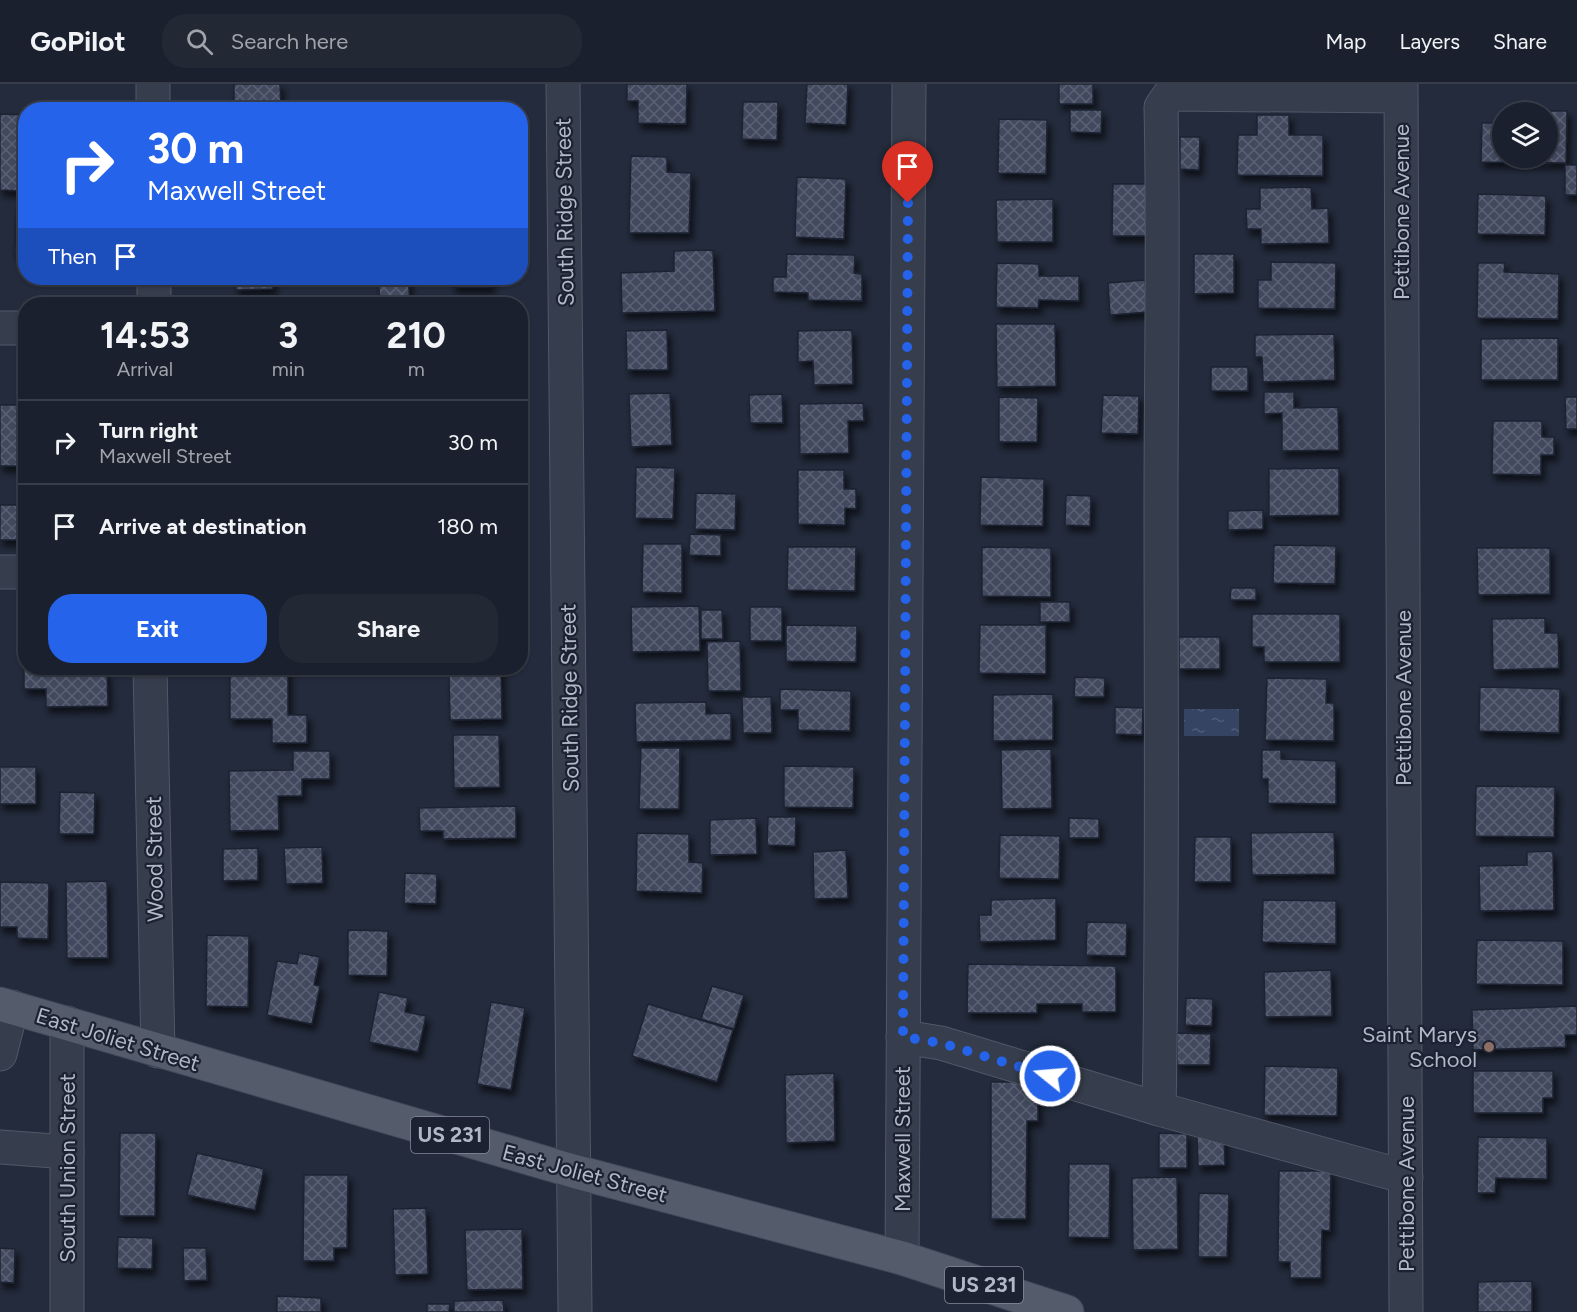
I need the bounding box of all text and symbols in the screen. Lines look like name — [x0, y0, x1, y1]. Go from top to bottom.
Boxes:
search box — [162, 14, 582, 68]
text: GoPilot — [30, 24, 126, 58]
icon: search — [183, 25, 216, 58]
text: Search here — [231, 28, 348, 55]
text: Map — [1326, 29, 1366, 54]
text: Layers — [1399, 29, 1460, 54]
text: Share — [1493, 29, 1547, 54]
map controls — [1492, 102, 1558, 168]
button: layers — [1492, 102, 1558, 168]
street label: South Ridge Street — [549, 118, 580, 306]
text: 30 m — [147, 123, 244, 174]
street label: Pettibone Avenue — [1388, 124, 1415, 300]
icon: right — [48, 126, 126, 204]
pin — [882, 141, 933, 203]
icon: arrive — [891, 150, 924, 183]
text: Maxwell Street — [147, 174, 326, 207]
icon: arrive — [109, 240, 142, 273]
text: Then — [48, 243, 97, 270]
text: 14:53 — [100, 314, 190, 357]
text: 3 — [278, 314, 298, 357]
text: 210 — [387, 314, 446, 357]
text: Arrival — [117, 357, 173, 381]
text: min — [272, 357, 305, 381]
text: m — [408, 357, 425, 381]
text: Turn right — [99, 417, 198, 444]
icon: right — [48, 426, 81, 459]
text: 30 m — [448, 429, 498, 456]
text: Maxwell Street — [99, 444, 232, 468]
icon: arrive — [48, 510, 81, 543]
text: Arrive at destination — [99, 513, 307, 540]
text: 180 m — [437, 513, 498, 540]
button: Exit — [48, 594, 267, 663]
button: Share — [279, 594, 498, 663]
street label: South Ridge Street — [554, 604, 585, 792]
street label: Pettibone Avenue — [1390, 610, 1417, 786]
street label: Wood Street — [140, 796, 169, 922]
street label: East Joliet Street — [33, 1002, 203, 1077]
place label: Saint Marys School — [1362, 1021, 1477, 1073]
marker: Saint Marys School — [1482, 1040, 1496, 1054]
position arrow — [1018, 1044, 1082, 1108]
street label: Maxwell Street — [889, 1066, 916, 1212]
street label: South Union Street — [54, 1073, 81, 1263]
street label: Pettibone Avenue — [1393, 1096, 1420, 1272]
road number: US 231 — [411, 1117, 489, 1153]
street label: East Joliet Street — [499, 1138, 670, 1208]
road number: US 231 — [945, 1267, 1023, 1303]

